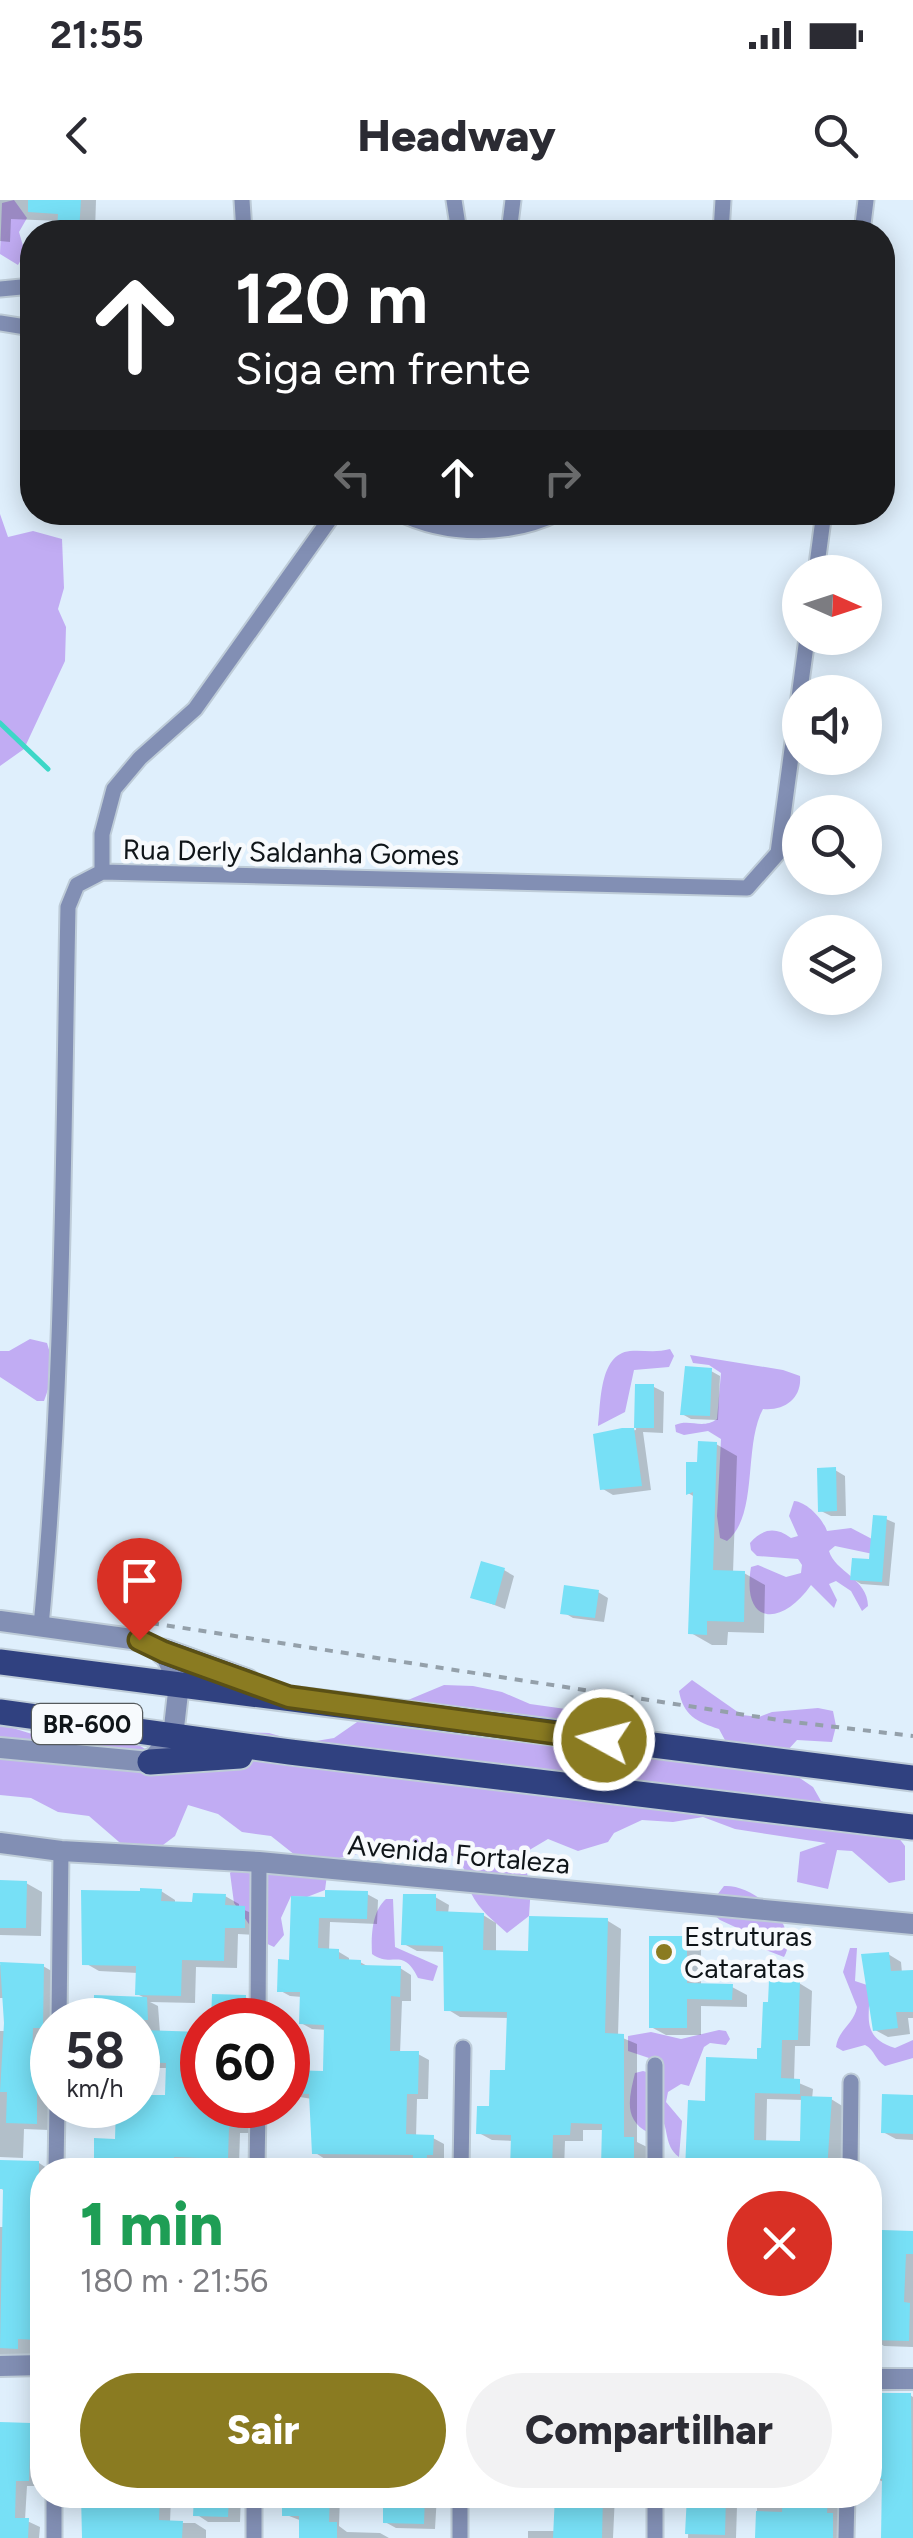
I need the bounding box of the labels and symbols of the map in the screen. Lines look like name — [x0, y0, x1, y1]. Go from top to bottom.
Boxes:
north arrow — [782, 555, 882, 655]
street label: Rua Derly Saldanha Gomes — [122, 832, 460, 872]
pin — [97, 1538, 182, 1641]
position arrow — [552, 1688, 656, 1792]
road number: BR-600 — [32, 1704, 142, 1744]
street label: Avenida Fortaleza — [346, 1827, 572, 1881]
place label: Estruturas Cataratas — [684, 1919, 812, 1985]
marker: Estruturas Cataratas — [653, 1941, 675, 1963]
speed limit sign: 60 — [180, 1998, 310, 2128]

